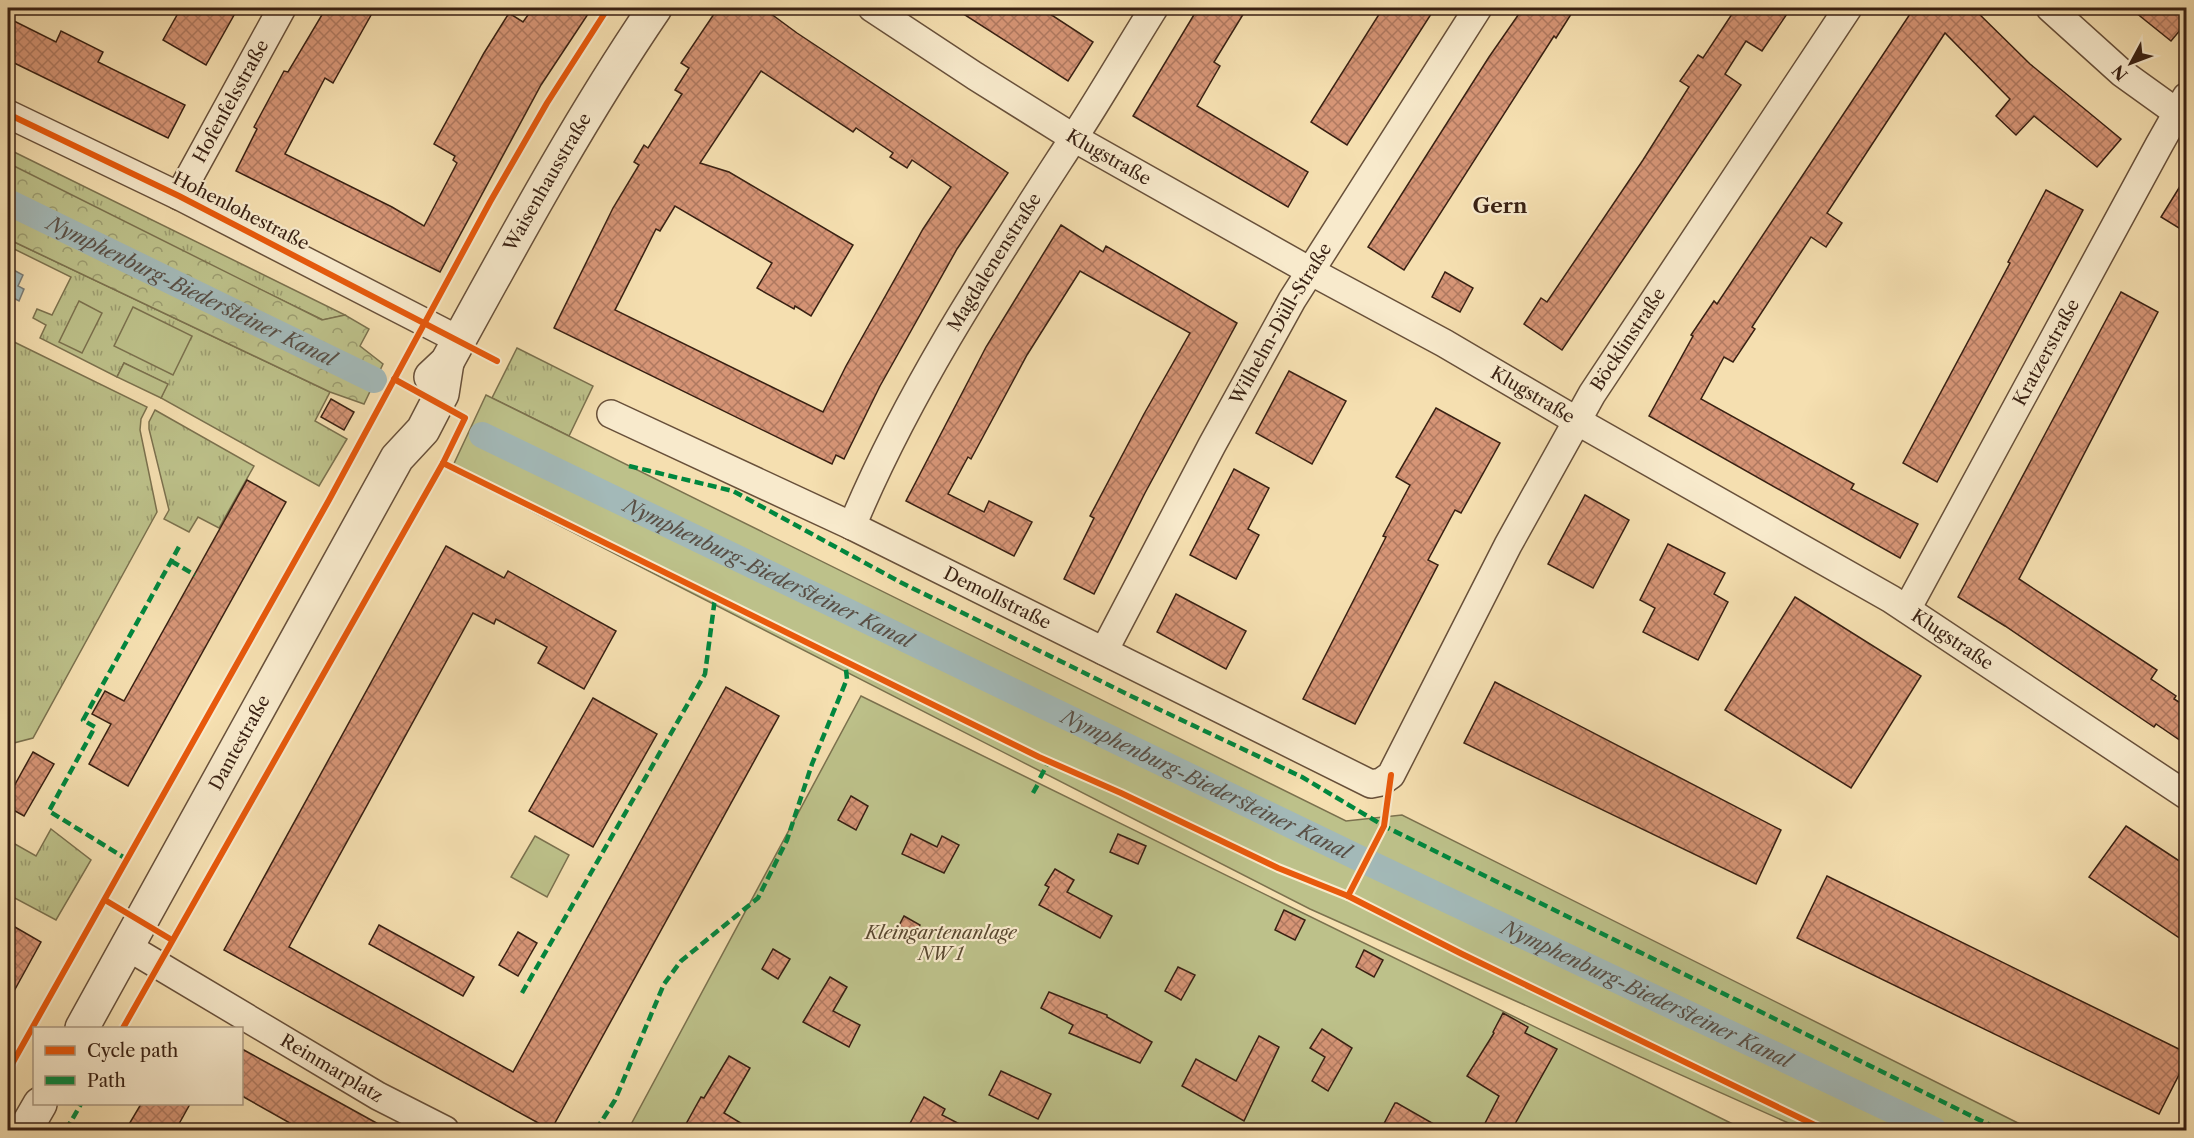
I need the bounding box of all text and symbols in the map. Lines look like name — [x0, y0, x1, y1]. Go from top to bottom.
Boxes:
north arrow — [2101, 33, 2161, 93]
street label: Hofenfelsstraße — [188, 36, 273, 167]
text: N — [2108, 61, 2132, 85]
street label: Waisenhausstraße — [499, 109, 596, 256]
street label: Klugstraße — [1062, 125, 1155, 190]
street label: Hohenlohestraße — [169, 167, 313, 255]
street label: Magdalenenstraße — [943, 189, 1046, 336]
district label: Gern — [1473, 193, 1528, 218]
water label: Nymphenburg-Biedersteiner Kanal — [41, 210, 342, 373]
street label: Wilhelm-Düll-Straße — [1225, 239, 1336, 409]
street label: Böcklinstraße — [1586, 284, 1670, 395]
street label: Kratzerstraße — [2009, 295, 2084, 410]
street label: Klugstraße — [1487, 362, 1579, 428]
water label: Nymphenburg-Biedersteiner Kanal — [618, 492, 919, 654]
street label: Demollstraße — [940, 562, 1055, 634]
street label: Klugstraße — [1907, 605, 1997, 675]
street label: Dantestraße — [205, 691, 275, 794]
water label: Nymphenburg-Biedersteiner Kanal — [1056, 704, 1357, 865]
water label: Nymphenburg-Biedersteiner Kanal — [1496, 914, 1798, 1074]
park label: Kleingartenanlage NW 1 — [863, 922, 1018, 965]
legend — [33, 1027, 243, 1105]
street label: Reinmarplatz — [276, 1029, 387, 1107]
text: Cycle path — [87, 1040, 178, 1062]
text: Path — [87, 1070, 126, 1092]

